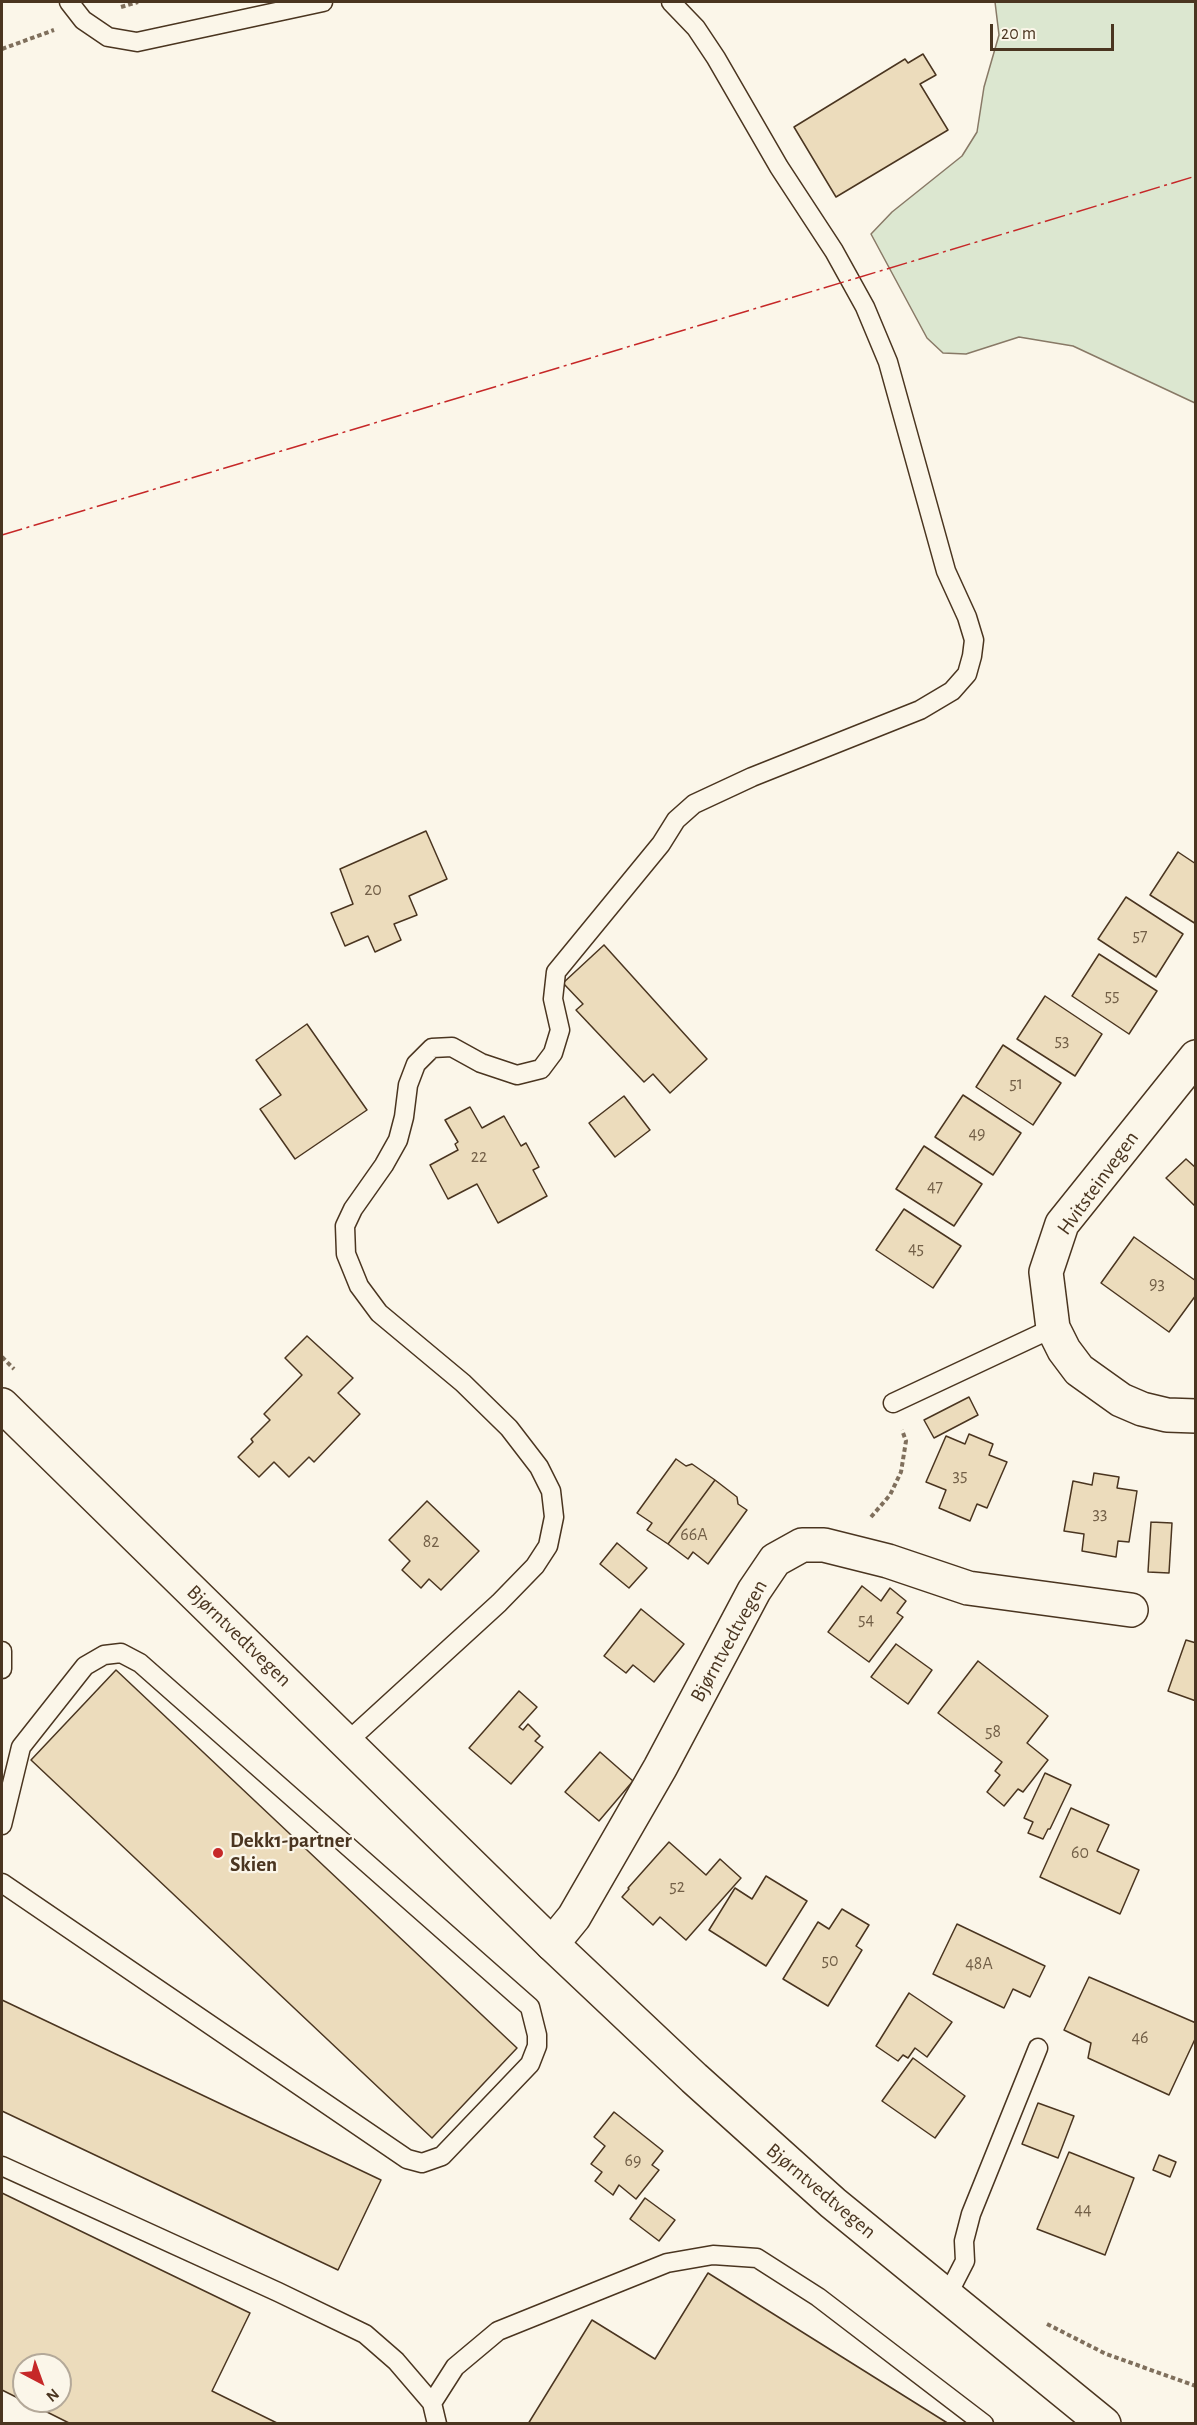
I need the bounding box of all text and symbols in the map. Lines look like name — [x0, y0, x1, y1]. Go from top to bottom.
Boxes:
scale bar — [993, 12, 1118, 50]
text: 20 m — [1001, 25, 1036, 43]
house number: 20 — [364, 879, 382, 901]
house number: 57 — [1132, 925, 1148, 947]
house number: 55 — [1104, 985, 1120, 1007]
house number: 53 — [1055, 1030, 1069, 1052]
house number: 51 — [1009, 1073, 1023, 1095]
house number: 49 — [968, 1123, 986, 1145]
street label: Hvitsteinvegen — [1052, 1126, 1144, 1240]
house number: 22 — [471, 1146, 487, 1168]
house number: 47 — [927, 1176, 943, 1198]
house number: 45 — [908, 1238, 924, 1260]
house number: 93 — [1149, 1273, 1165, 1295]
house number: 35 — [953, 1465, 967, 1487]
house number: 33 — [1093, 1503, 1107, 1525]
house number: 66A — [680, 1524, 708, 1546]
house number: 82 — [423, 1531, 439, 1553]
street label: Bjørntvedtvegen — [685, 1575, 773, 1707]
street label: Bjørntvedtvegen — [181, 1580, 297, 1692]
house number: 54 — [858, 1609, 874, 1631]
house number: 58 — [985, 1721, 1001, 1743]
place label: Dekk1-partner Skien — [230, 1828, 352, 1878]
house number: 60 — [1071, 1842, 1089, 1864]
marker: Dekk1-partner Skien — [211, 1846, 225, 1860]
house number: 52 — [669, 1876, 685, 1898]
house number: 50 — [821, 1950, 839, 1972]
house number: 48A — [965, 1953, 993, 1975]
house number: 46 — [1131, 2027, 1149, 2049]
street label: Bjørntvedtvegen — [761, 2138, 881, 2244]
house number: 69 — [625, 2150, 641, 2172]
house number: 44 — [1074, 2199, 1092, 2221]
north arrow — [12, 2353, 72, 2413]
text: N — [43, 2385, 62, 2405]

